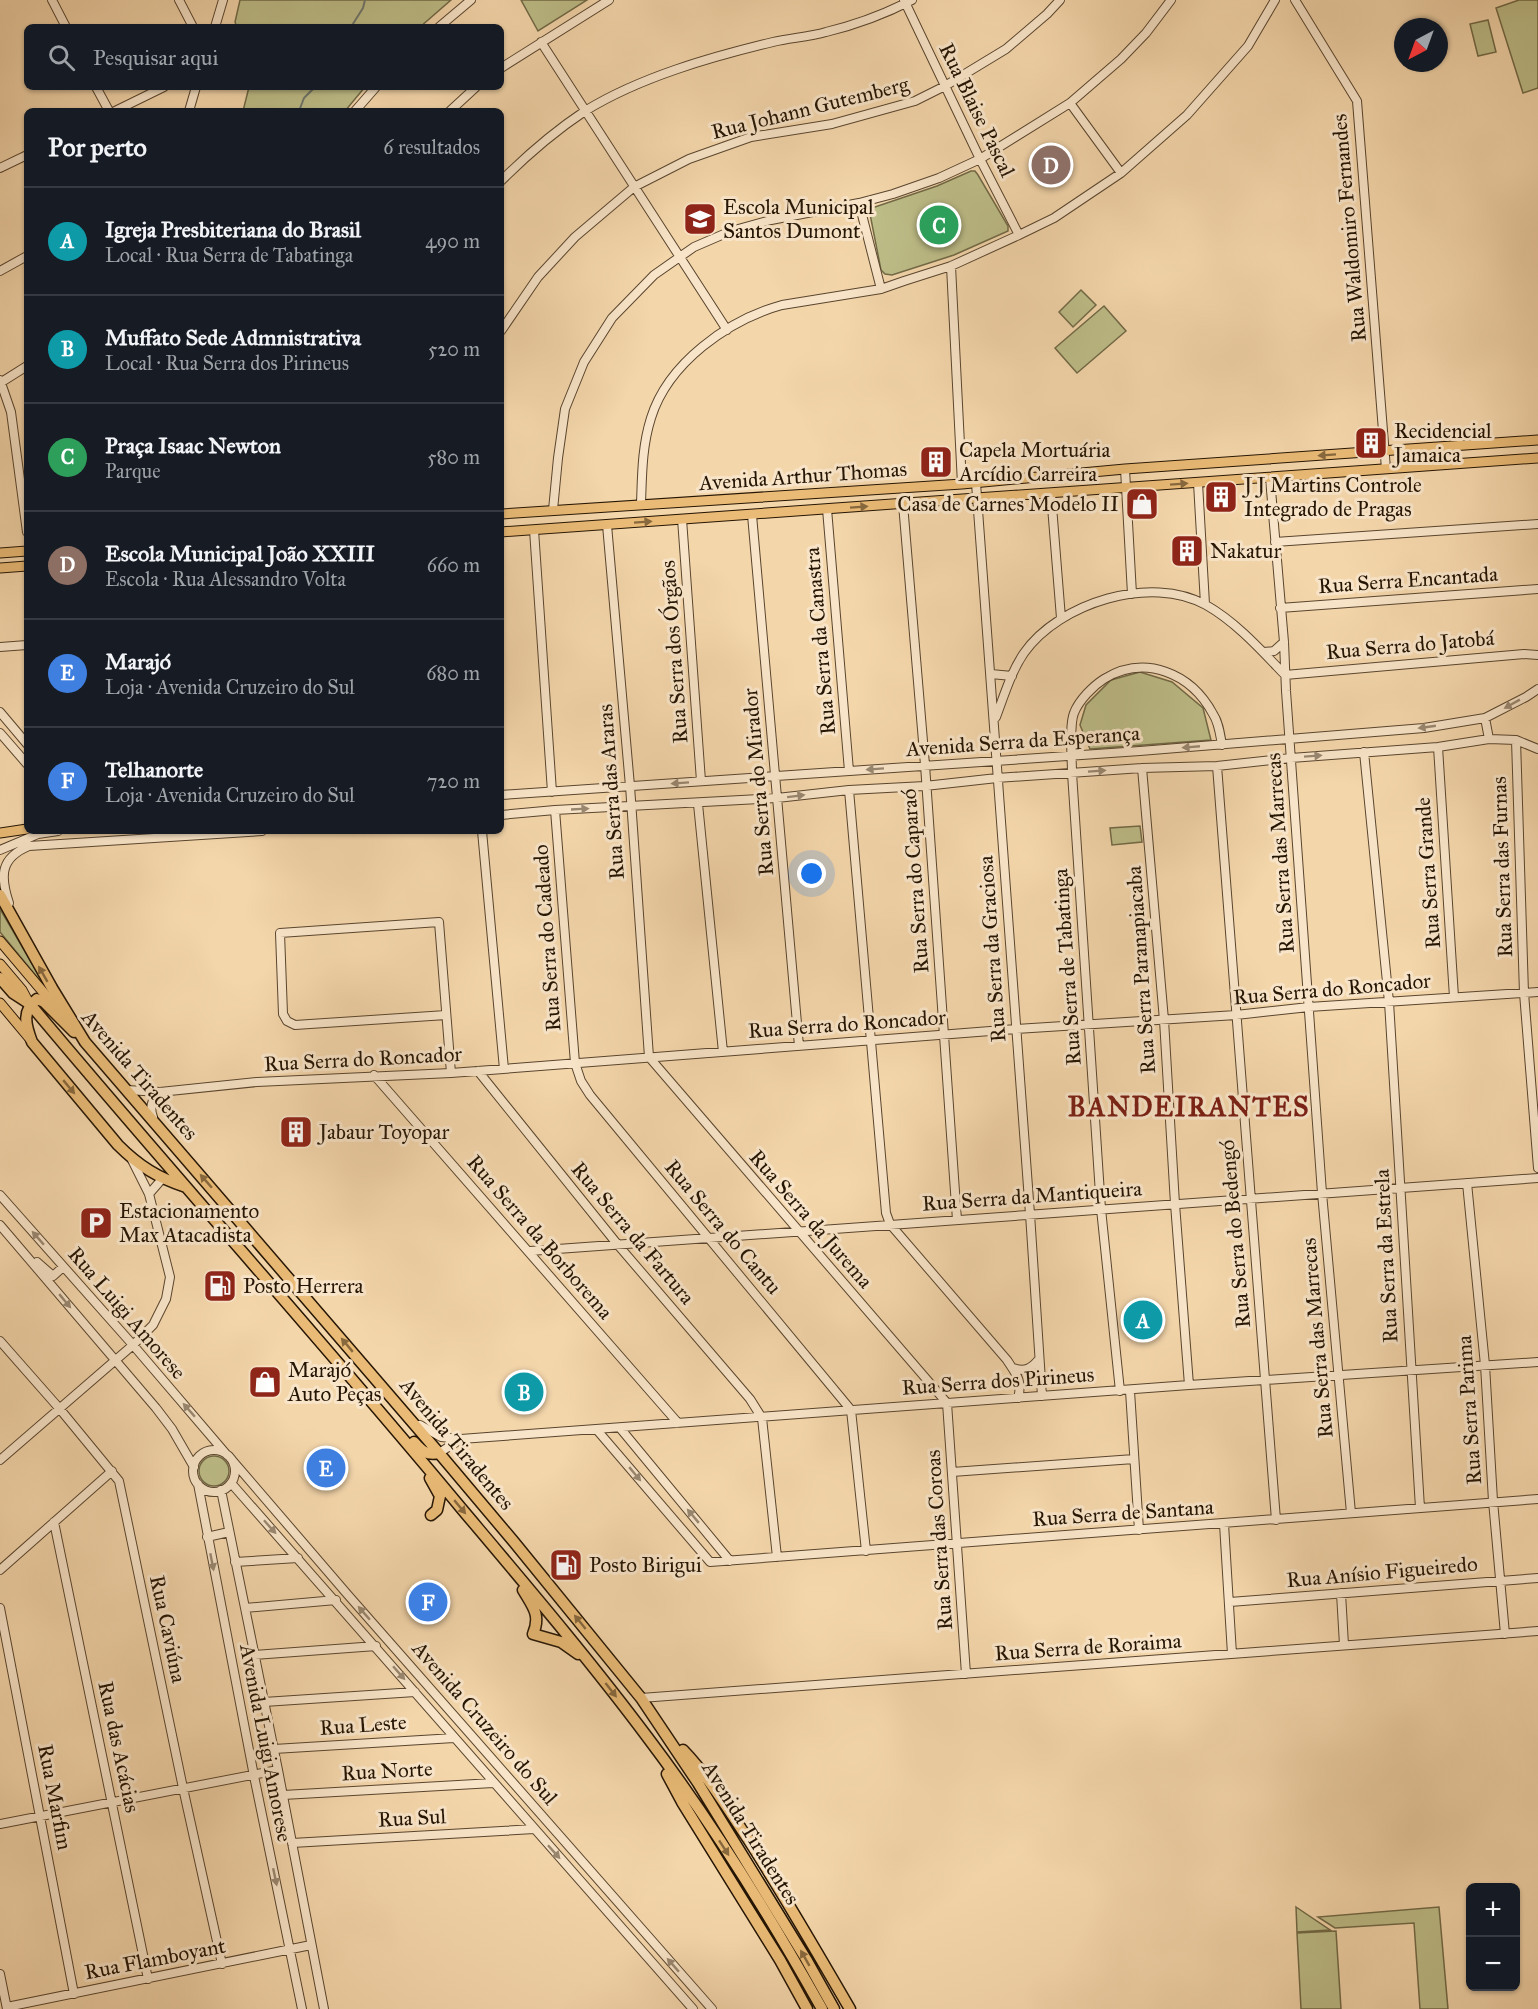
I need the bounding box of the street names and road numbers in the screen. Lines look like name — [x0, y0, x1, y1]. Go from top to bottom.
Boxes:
street label: Rua Blaise Pascal — [933, 39, 1021, 182]
street label: Rua Johann Gutemberg — [709, 71, 912, 145]
street label: Rua Waldomiro Fernandes — [1326, 113, 1372, 343]
street label: Avenida Arthur Thomas — [697, 456, 908, 496]
street label: Rua Serra da Canastra — [799, 546, 841, 736]
street label: Rua Serra dos Órgãos — [654, 560, 693, 745]
street label: Rua Serra Encantada — [1317, 561, 1499, 599]
street label: Rua Serra do Jatobá — [1325, 625, 1495, 665]
street label: Rua Serra do Mirador — [737, 687, 779, 877]
street label: Rua Serra das Araras — [592, 703, 630, 881]
street label: Avenida Serra da Esperança — [904, 720, 1141, 762]
street label: Rua Serra das Marrecas — [1260, 752, 1300, 954]
street label: Rua Serra das Furnas — [1486, 776, 1518, 958]
street label: Rua Serra do Caparaó — [896, 788, 934, 974]
street label: Rua Serra Grande — [1410, 796, 1446, 950]
street label: Rua Serra do Cadeado — [527, 843, 567, 1032]
street label: Rua Serra da Graciosa — [973, 855, 1011, 1043]
street label: Rua Serra Paranapiacaba — [1121, 865, 1161, 1075]
street label: Rua Serra de Tabatinga — [1047, 868, 1087, 1066]
street label: Rua Serra do Roncador — [1232, 967, 1432, 1011]
street label: Avenida Tiradentes — [76, 1004, 204, 1145]
street label: Rua Serra do Roncador — [747, 1004, 947, 1044]
street label: Rua Serra do Roncador — [263, 1041, 463, 1077]
street label: Rua Serra do Bedengó — [1214, 1139, 1256, 1329]
street label: Rua Serra da Jurema — [744, 1144, 878, 1294]
street label: Rua Serra da Borborema — [462, 1149, 619, 1325]
street label: Rua Serra do Cantu — [659, 1154, 787, 1300]
street label: Rua Serra da Fartura — [566, 1156, 700, 1310]
street label: Rua Serra da Estrela — [1368, 1168, 1404, 1344]
street label: Rua Serra da Mantiqueira — [921, 1175, 1143, 1217]
street label: Rua Serra das Marrecas — [1295, 1237, 1339, 1439]
street label: Rua Luigi Amorese — [62, 1241, 192, 1385]
street label: Rua Serra Parima — [1451, 1334, 1487, 1486]
street label: Rua Serra dos Pirineus — [901, 1361, 1095, 1401]
street label: Avenida Tiradentes — [394, 1372, 520, 1515]
street label: Rua Serra das Coroas — [920, 1449, 958, 1631]
street label: Rua Serra de Santana — [1031, 1494, 1215, 1532]
street label: Rua Anísio Figueiredo — [1285, 1551, 1479, 1593]
street label: Rua Caviúna — [144, 1573, 192, 1685]
street label: Rua Serra de Roraima — [994, 1627, 1182, 1666]
street label: Avenida Cruzeiro do Sul — [406, 1635, 563, 1810]
street label: Avenida Luigi Amorese — [234, 1641, 298, 1844]
street label: Rua das Acácias — [92, 1679, 146, 1815]
street label: Rua Leste — [319, 1709, 408, 1741]
street label: Rua Marfim — [32, 1742, 78, 1853]
street label: Rua Norte — [341, 1756, 434, 1786]
street label: Avenida Tiradentes — [696, 1756, 806, 1910]
street label: Rua Sul — [377, 1803, 447, 1833]
street label: Rua Flamboyant — [82, 1932, 228, 1985]

